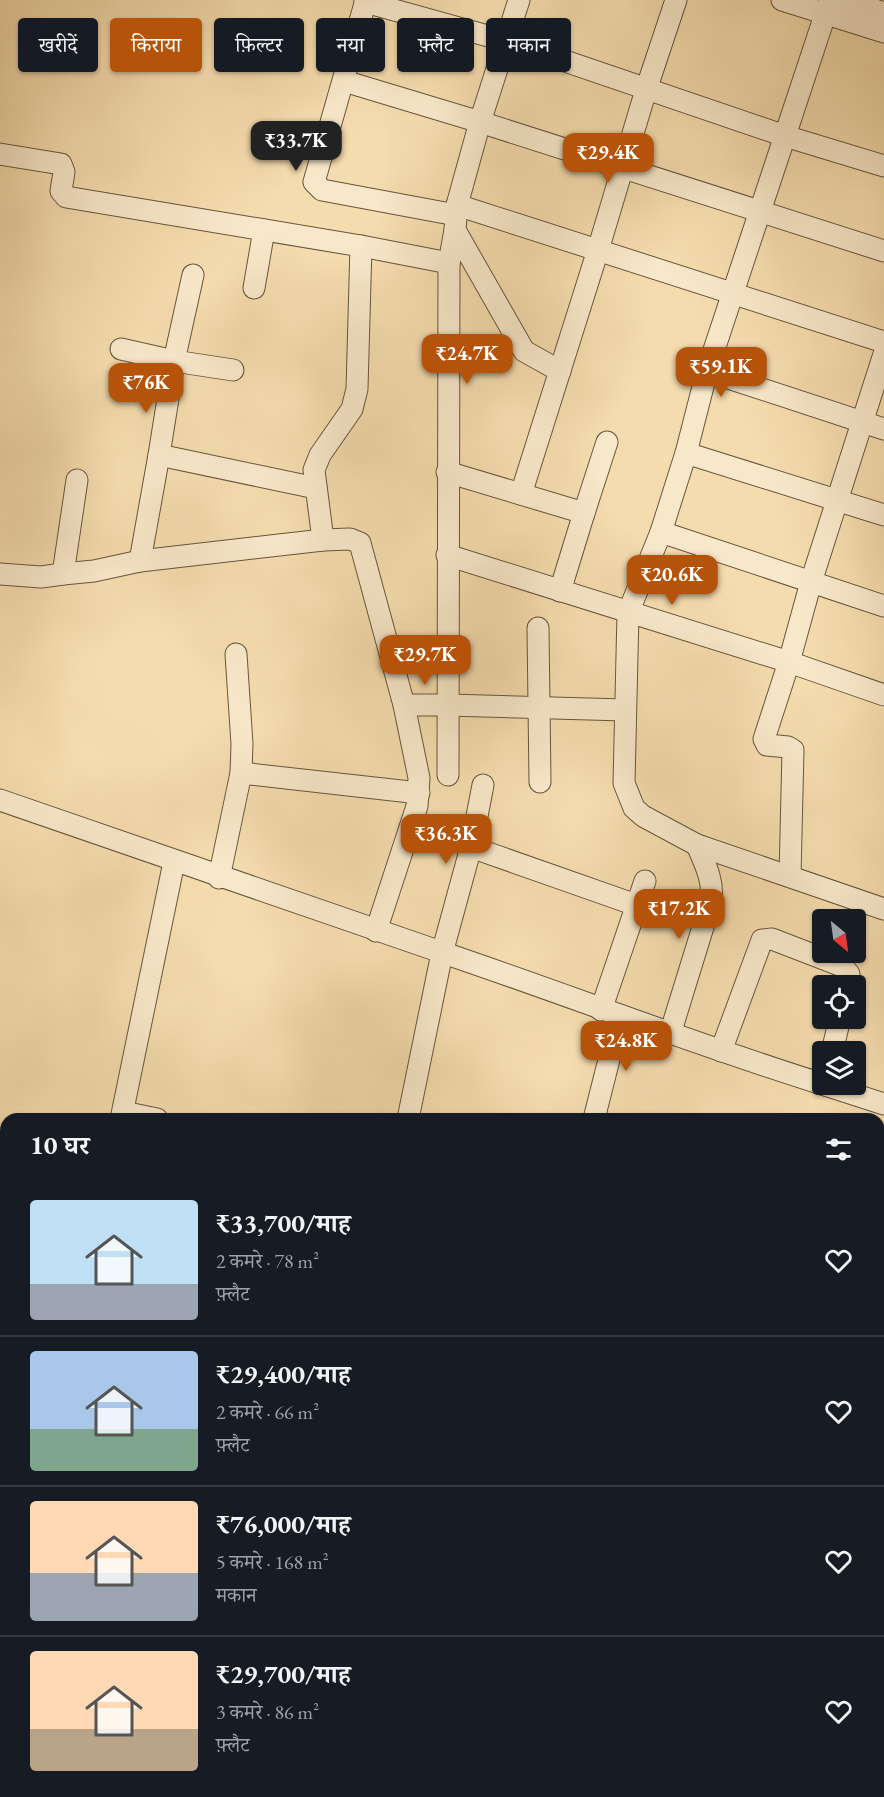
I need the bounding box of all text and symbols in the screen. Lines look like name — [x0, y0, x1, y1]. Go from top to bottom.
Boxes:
chip: खरीदें — [18, 18, 98, 72]
chip: किराया — [110, 18, 202, 72]
chip: फ़िल्टर — [214, 18, 304, 72]
chip: नया — [316, 18, 385, 72]
chip: फ़्लैट — [397, 18, 474, 72]
chip: मकान — [486, 18, 571, 72]
pin: ₹33.7K — [247, 121, 345, 172]
text: ₹33.7K — [265, 127, 327, 153]
pin: ₹29.4K — [559, 133, 657, 184]
text: ₹29.4K — [577, 139, 639, 165]
pin: ₹24.7K — [418, 334, 516, 385]
text: ₹24.7K — [436, 340, 498, 366]
pin: ₹59.1K — [672, 347, 770, 398]
text: ₹59.1K — [690, 353, 752, 379]
pin: ₹76K — [110, 363, 182, 414]
text: ₹76K — [123, 369, 169, 395]
pin: ₹20.6K — [623, 555, 721, 606]
text: ₹20.6K — [641, 561, 703, 587]
pin: ₹29.7K — [376, 635, 474, 686]
text: ₹29.7K — [394, 641, 456, 667]
pin: ₹36.3K — [397, 814, 495, 865]
text: ₹36.3K — [415, 820, 477, 846]
pin: ₹17.2K — [630, 889, 728, 940]
text: ₹17.2K — [648, 895, 710, 921]
north arrow — [812, 909, 866, 963]
map controls — [812, 909, 866, 1095]
button: locate — [812, 975, 866, 1029]
pin: ₹24.8K — [577, 1021, 675, 1072]
text: ₹24.8K — [595, 1027, 657, 1053]
button: layers — [812, 1041, 866, 1095]
text: 10 घर — [30, 1128, 90, 1162]
icon: filters — [822, 1133, 855, 1166]
text: ₹33,700/माह — [216, 1206, 351, 1240]
icon: home — [78, 1224, 150, 1296]
icon: heart — [822, 1244, 855, 1277]
text: 2 कमरे · 78 m² — [216, 1248, 319, 1274]
text: फ़्लैट — [216, 1281, 249, 1307]
text: ₹29,400/माह — [216, 1357, 351, 1391]
icon: home — [78, 1375, 150, 1447]
icon: heart — [822, 1395, 855, 1428]
text: 2 कमरे · 66 m² — [216, 1399, 319, 1425]
text: फ़्लैट — [216, 1432, 249, 1458]
text: ₹76,000/माह — [216, 1507, 351, 1541]
icon: home — [78, 1525, 150, 1597]
icon: heart — [822, 1545, 855, 1578]
text: 5 कमरे · 168 m² — [216, 1549, 329, 1575]
text: मकान — [216, 1582, 257, 1608]
text: ₹29,700/माह — [216, 1657, 351, 1691]
icon: home — [78, 1675, 150, 1747]
icon: heart — [822, 1695, 855, 1728]
text: 3 कमरे · 86 m² — [216, 1699, 319, 1725]
text: फ़्लैट — [216, 1732, 249, 1758]

